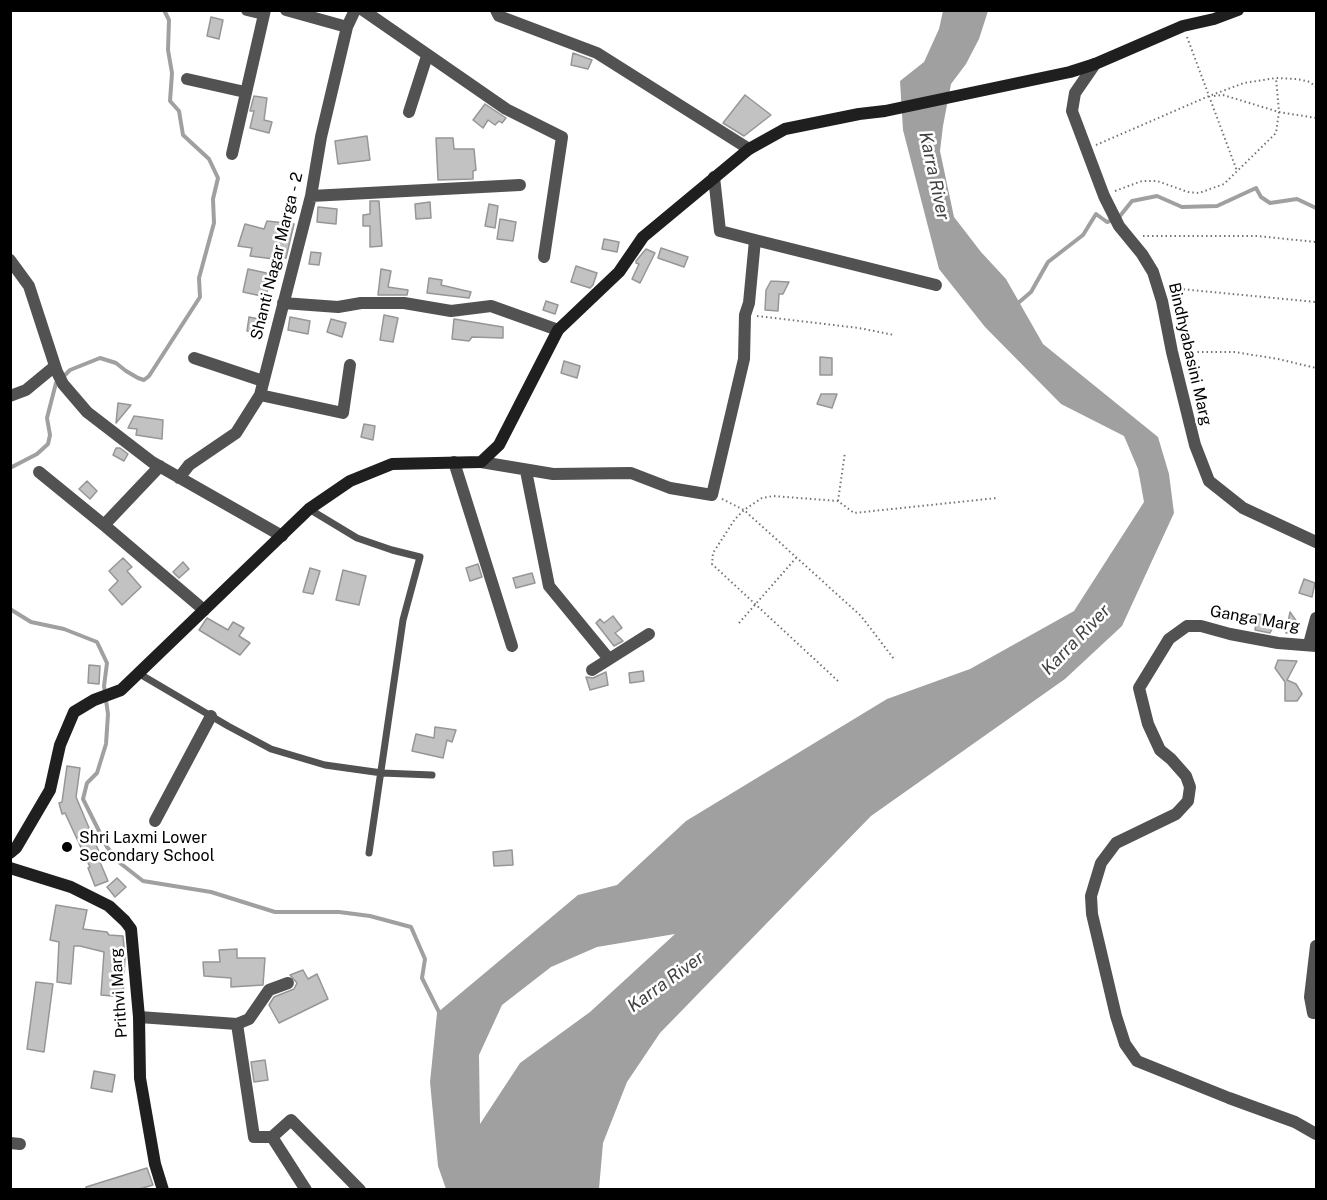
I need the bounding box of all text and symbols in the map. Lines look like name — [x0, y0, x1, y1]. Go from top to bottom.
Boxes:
water label: Karra River — [914, 130, 954, 222]
street label: Shanti Nagar Marga - 2 — [247, 170, 307, 342]
street label: Bindhyabasini Marg — [1164, 281, 1216, 427]
water label: Karra River — [1037, 600, 1115, 680]
street label: Ganga Marg — [1208, 602, 1302, 636]
place label: Shri Laxmi Lower Secondary School — [79, 828, 214, 866]
marker: Shri Laxmi Lower Secondary School — [60, 840, 74, 854]
street label: Prithvi Marg — [106, 947, 132, 1039]
water label: Karra River — [623, 947, 709, 1017]

